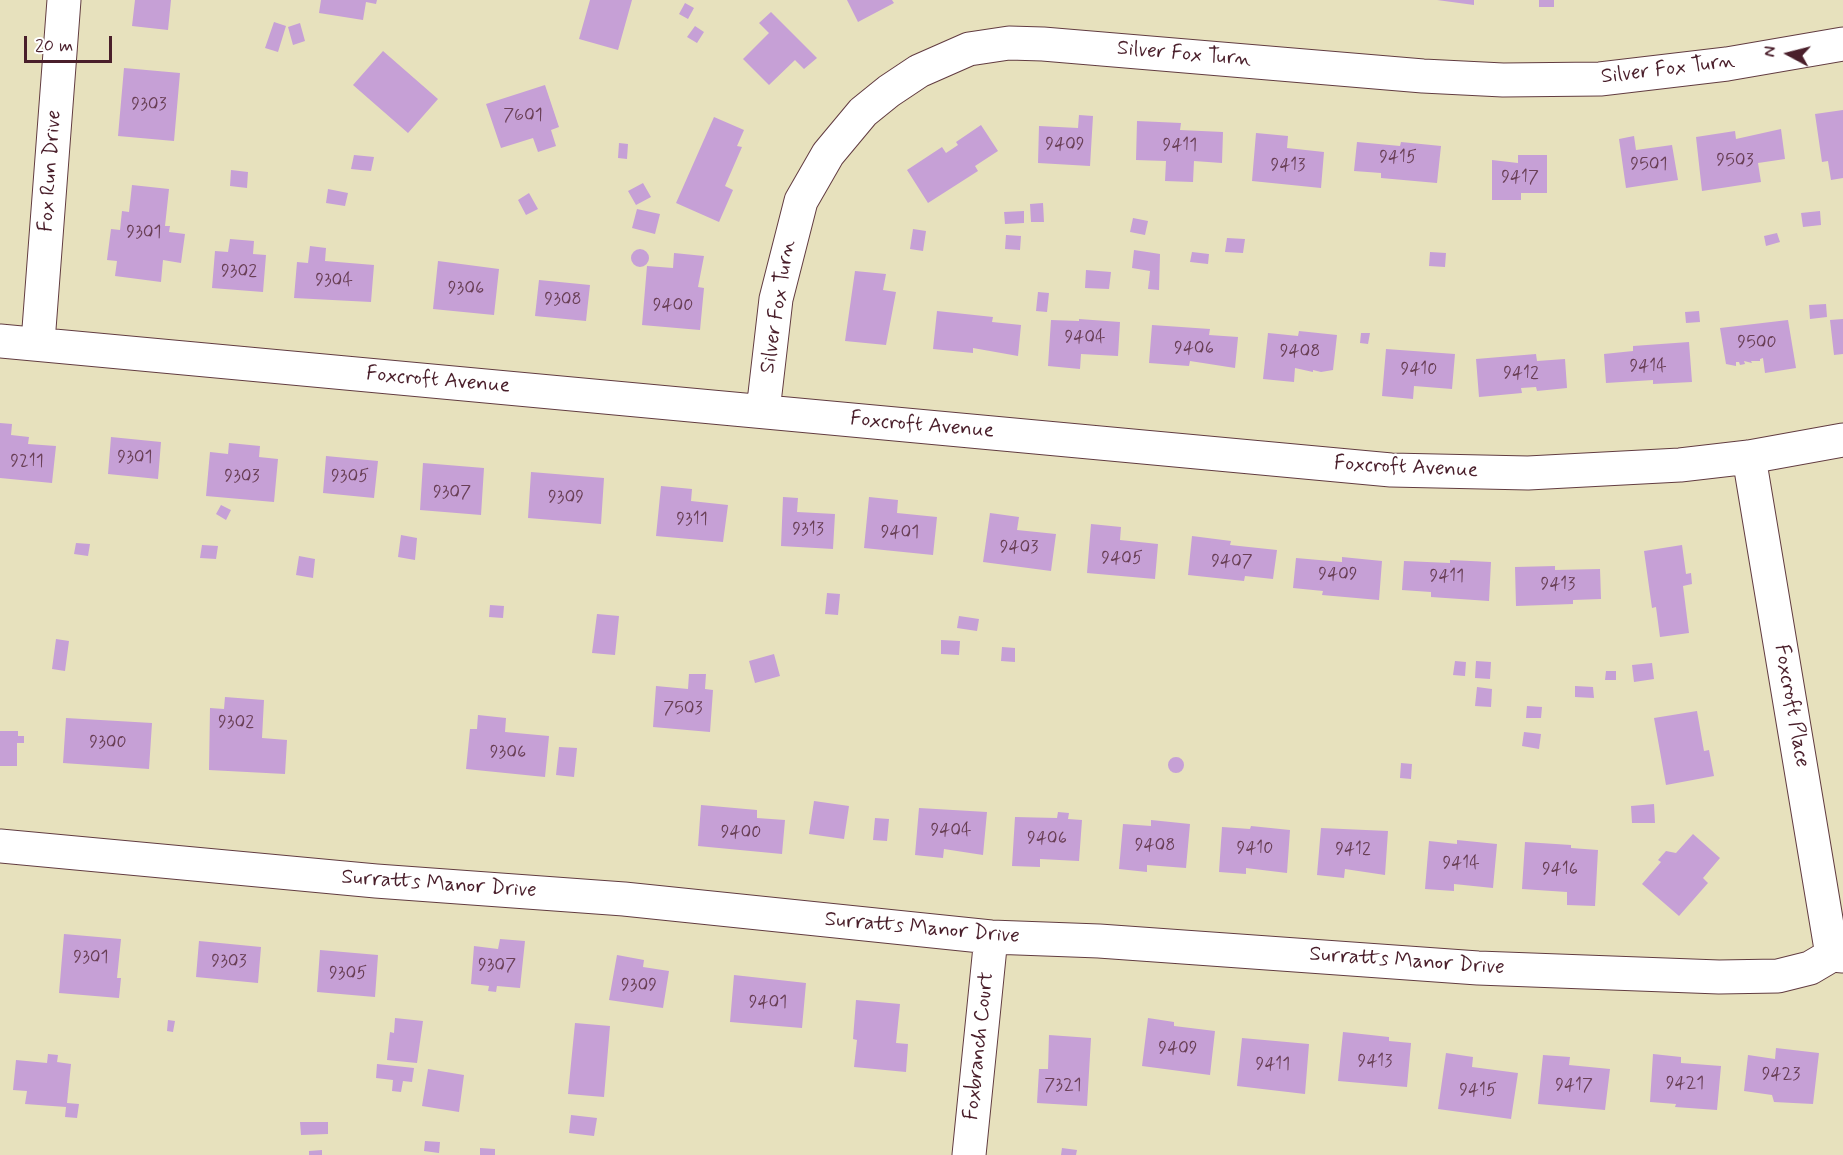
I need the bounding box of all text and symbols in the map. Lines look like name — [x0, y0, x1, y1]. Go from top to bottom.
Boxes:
scale bar — [27, 24, 116, 62]
north arrow — [1759, 24, 1819, 84]
text: 20 m — [35, 34, 73, 58]
street label: Silver Fox Turn — [1116, 37, 1252, 73]
text: N — [1760, 45, 1782, 58]
street label: Silver Fox Turn — [1600, 49, 1736, 91]
house number: 9303 — [131, 94, 167, 116]
house number: 7601 — [503, 105, 543, 127]
street label: Fox Run Drive — [34, 109, 68, 233]
house number: 9409 — [1045, 134, 1085, 156]
house number: 9411 — [1163, 135, 1197, 157]
house number: 9415 — [1379, 147, 1417, 169]
house number: 9503 — [1716, 150, 1754, 172]
house number: 9501 — [1630, 154, 1668, 176]
house number: 9413 — [1271, 155, 1305, 177]
house number: 9417 — [1501, 167, 1539, 189]
house number: 9301 — [126, 222, 162, 244]
street label: Silver Fox Turn — [756, 239, 802, 375]
house number: 9302 — [221, 261, 257, 283]
house number: 9304 — [315, 270, 353, 292]
house number: 9306 — [448, 278, 484, 300]
house number: 9308 — [544, 289, 582, 311]
house number: 9400 — [653, 295, 693, 317]
house number: 9404 — [1064, 327, 1106, 349]
house number: 9500 — [1737, 332, 1777, 354]
house number: 9406 — [1174, 338, 1214, 360]
house number: 9408 — [1280, 341, 1320, 363]
house number: 9414 — [1629, 356, 1667, 378]
house number: 9410 — [1401, 359, 1437, 381]
street label: Foxcroft Avenue — [365, 362, 511, 400]
house number: 9412 — [1503, 363, 1539, 385]
street label: Foxcroft Avenue — [849, 407, 995, 445]
house number: 9301 — [117, 447, 153, 469]
house number: 9211 — [10, 451, 44, 473]
street label: Foxcroft Avenue — [1333, 452, 1479, 484]
house number: 9303 — [224, 466, 260, 488]
house number: 9305 — [331, 466, 369, 488]
house number: 9307 — [433, 482, 471, 504]
house number: 9309 — [548, 487, 584, 509]
house number: 9311 — [676, 509, 708, 531]
house number: 9313 — [792, 519, 824, 541]
house number: 9401 — [881, 522, 919, 544]
house number: 9403 — [1000, 537, 1038, 559]
house number: 9405 — [1101, 548, 1143, 570]
house number: 9407 — [1211, 551, 1253, 573]
house number: 9409 — [1318, 564, 1358, 586]
house number: 9411 — [1430, 566, 1464, 588]
house number: 9413 — [1541, 574, 1575, 596]
street label: Foxcroft Place — [1768, 642, 1814, 770]
house number: 7503 — [663, 698, 703, 720]
house number: 9302 — [218, 712, 254, 734]
house number: 9300 — [89, 732, 127, 754]
house number: 9306 — [490, 742, 526, 764]
house number: 9404 — [930, 820, 972, 842]
house number: 9400 — [721, 822, 761, 844]
house number: 9406 — [1027, 828, 1067, 850]
house number: 9408 — [1135, 835, 1175, 857]
house number: 9410 — [1237, 838, 1273, 860]
house number: 9412 — [1335, 839, 1371, 861]
house number: 9414 — [1442, 853, 1480, 875]
house number: 9416 — [1542, 859, 1578, 881]
street label: Surratts Manor Drive — [341, 866, 537, 904]
street label: Surratts Manor Drive — [823, 908, 1021, 950]
street label: Surratts Manor Drive — [1309, 943, 1505, 981]
house number: 9301 — [73, 947, 109, 969]
house number: 9303 — [211, 951, 247, 973]
house number: 9307 — [478, 955, 516, 977]
house number: 9305 — [329, 963, 367, 985]
street label: Foxbranch Court — [960, 971, 1000, 1121]
house number: 9309 — [621, 975, 657, 997]
house number: 9401 — [749, 992, 787, 1014]
house number: 9409 — [1158, 1038, 1198, 1060]
house number: 9413 — [1358, 1051, 1392, 1073]
house number: 9411 — [1256, 1054, 1290, 1076]
house number: 9423 — [1762, 1064, 1800, 1086]
house number: 9421 — [1666, 1073, 1704, 1095]
house number: 7321 — [1044, 1075, 1082, 1097]
house number: 9417 — [1555, 1075, 1593, 1097]
house number: 9415 — [1459, 1080, 1497, 1102]

